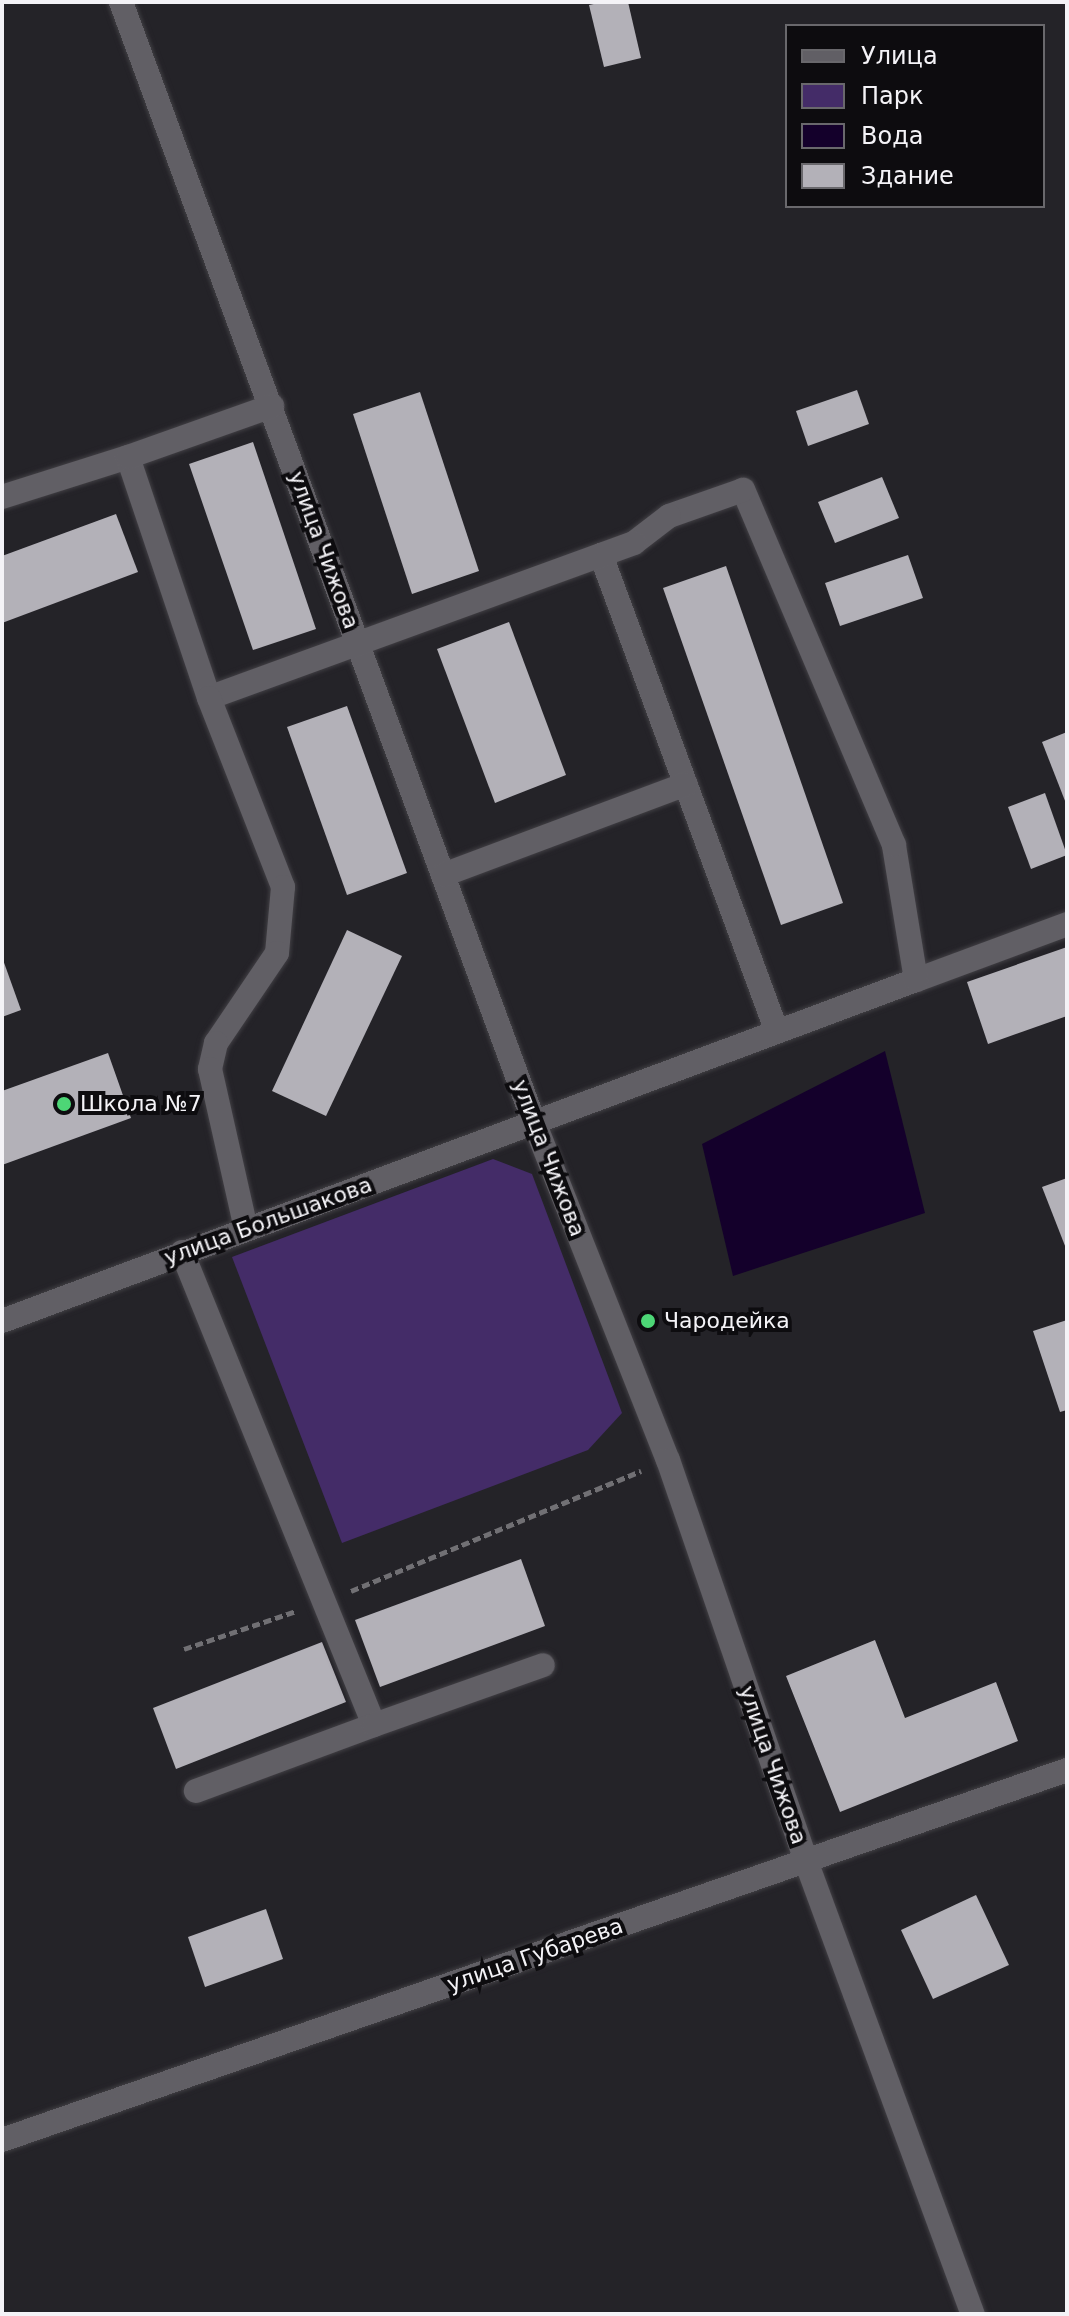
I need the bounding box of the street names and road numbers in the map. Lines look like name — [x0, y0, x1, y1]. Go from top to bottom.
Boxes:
street label: улица Чижова — [283, 468, 365, 632]
street label: улица Чижова — [507, 1076, 591, 1240]
street label: улица Большакова — [160, 1171, 376, 1271]
street label: улица Чижова — [734, 1682, 812, 1848]
street label: улица Губарева — [444, 1913, 626, 1997]

